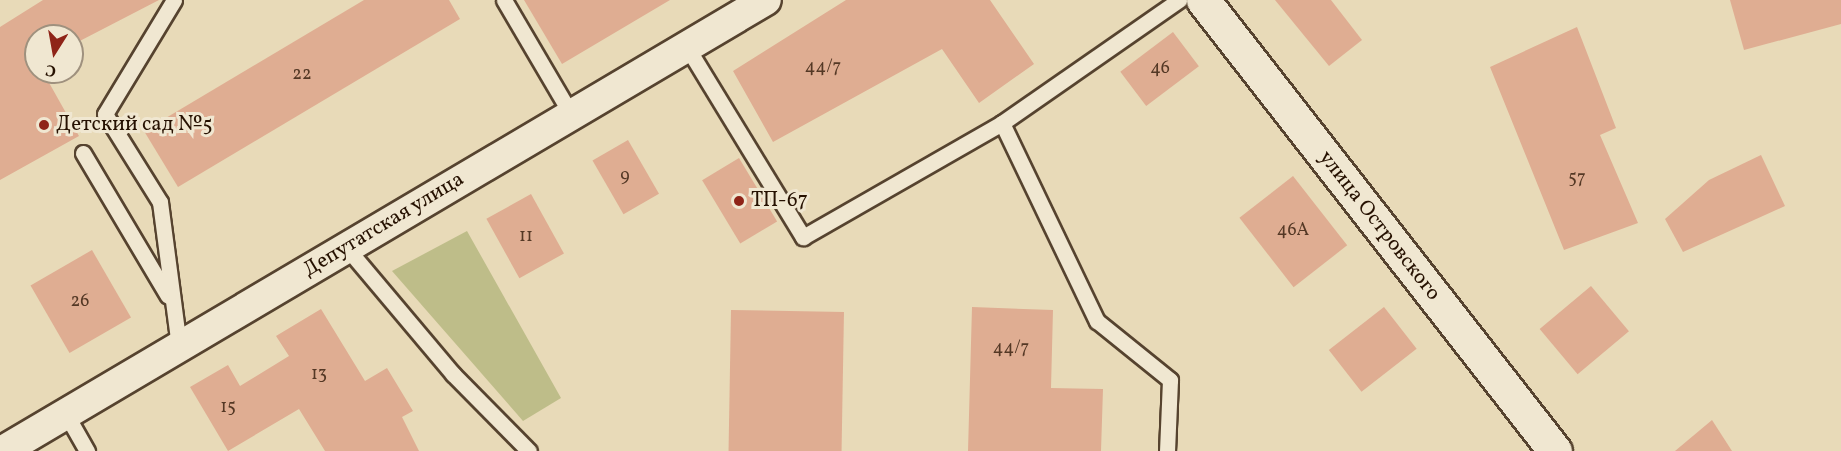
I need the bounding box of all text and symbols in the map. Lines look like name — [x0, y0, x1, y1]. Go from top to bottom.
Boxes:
north arrow — [24, 24, 84, 84]
house number: 44/7 — [805, 57, 841, 79]
text: С — [44, 58, 58, 81]
house number: 46 — [1150, 58, 1170, 80]
house number: 22 — [292, 64, 312, 86]
place label: Детский сад №5 — [56, 112, 212, 138]
marker: Детский сад №5 — [37, 118, 51, 132]
street label: улица Островского — [1313, 146, 1445, 306]
house number: 9 — [620, 166, 630, 188]
street label: Депутатская улица — [299, 167, 469, 283]
house number: 57 — [1568, 168, 1586, 190]
place label: ТП-67 — [751, 188, 808, 214]
marker: ТП-67 — [732, 194, 746, 208]
house number: 46А — [1277, 220, 1309, 242]
house number: 11 — [519, 226, 533, 248]
house number: 26 — [71, 291, 89, 313]
house number: 44/7 — [993, 338, 1029, 360]
house number: 13 — [311, 364, 327, 386]
house number: 15 — [220, 397, 236, 419]

